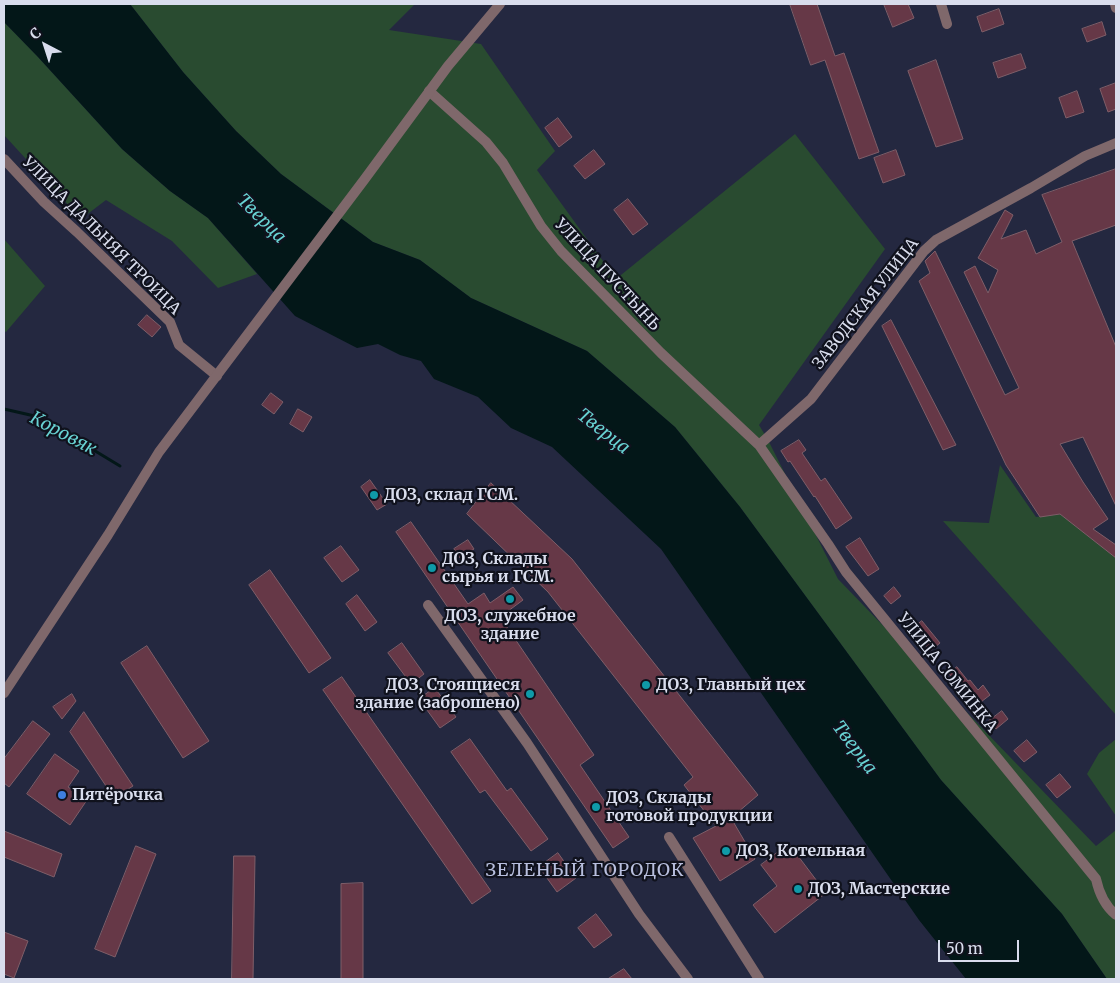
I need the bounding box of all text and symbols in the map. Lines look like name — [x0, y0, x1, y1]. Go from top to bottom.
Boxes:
north arrow — [20, 20, 70, 70]
text: С — [26, 24, 45, 43]
street label: УЛИЦА ДАЛЬНЯЯ ТРОИЦА — [18, 153, 184, 319]
water label: Тверца — [232, 190, 290, 248]
street label: УЛИЦА ПУСТЫНЬ — [550, 215, 664, 335]
street label: ЗАВОДСКАЯ УЛИЦА — [809, 235, 923, 373]
water label: Тверца — [572, 405, 634, 459]
water label: Коровяк — [26, 407, 100, 461]
place label: ДОЗ, склад ГСМ. — [384, 485, 518, 505]
marker: ДОЗ, склад ГСМ. — [368, 489, 380, 501]
place label: ДОЗ, Склады сырья и ГСМ. — [442, 549, 554, 587]
marker: ДОЗ, Склады сырья и ГСМ. — [426, 562, 438, 574]
marker: ДОЗ, служебное здание — [504, 593, 516, 605]
place label: ДОЗ, служебное здание — [444, 606, 576, 644]
street label: УЛИЦА СОМИНКА — [893, 610, 1001, 736]
place label: ДОЗ, Стоящиеся здание (заброшено) — [356, 675, 520, 713]
place label: ДОЗ, Главный цех — [656, 675, 805, 695]
marker: ДОЗ, Главный цех — [640, 679, 652, 691]
marker: ДОЗ, Стоящиеся здание (заброшено) — [524, 688, 536, 700]
water label: Тверца — [827, 717, 881, 779]
place label: Пятёрочка — [72, 785, 163, 805]
place label: ДОЗ, Склады готовой продукции — [606, 788, 773, 826]
marker: Пятёрочка — [56, 789, 68, 801]
marker: ДОЗ, Склады готовой продукции — [590, 801, 602, 813]
place label: ДОЗ, Котельная — [736, 841, 865, 861]
marker: ДОЗ, Котельная — [720, 845, 732, 857]
district label: ЗЕЛЕНЫЙ ГОРОДОК — [484, 860, 686, 882]
place label: ДОЗ, Мастерские — [808, 879, 950, 899]
marker: ДОЗ, Мастерские — [792, 883, 804, 895]
scale bar — [940, 930, 1021, 962]
text: 50 m — [946, 939, 983, 958]

